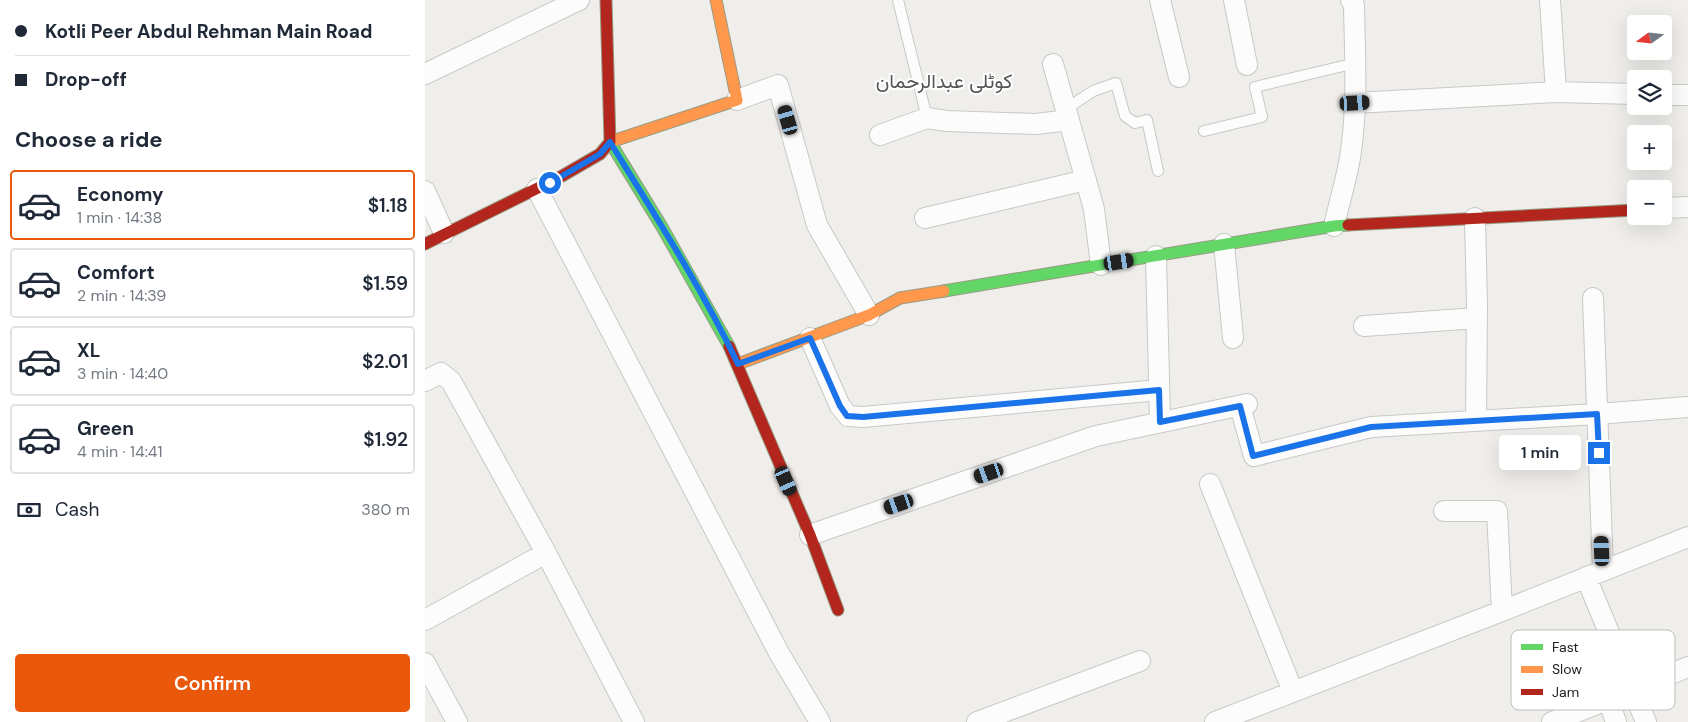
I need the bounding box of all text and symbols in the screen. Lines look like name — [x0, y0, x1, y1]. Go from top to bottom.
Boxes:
north arrow — [1627, 15, 1673, 60]
map controls — [1627, 15, 1672, 225]
text: Kotli Peer Abdul Rehman Main Road — [45, 19, 372, 44]
text: Drop-off — [45, 67, 127, 92]
district label: کوٹلی عبدالرحمان — [876, 68, 1012, 94]
button: layers — [1627, 70, 1672, 115]
car — [1339, 95, 1370, 111]
car — [776, 104, 799, 136]
text: Choose a ride — [15, 125, 163, 154]
button: + — [1627, 125, 1672, 170]
route start — [539, 172, 561, 194]
button: − — [1627, 180, 1672, 225]
text: Economy — [77, 182, 164, 207]
icon: car — [17, 183, 62, 228]
text: $1.18 — [368, 193, 408, 218]
text: 1 min · 14:38 — [77, 207, 162, 228]
car — [1103, 252, 1134, 272]
text: Comfort — [77, 260, 155, 285]
icon: car — [17, 261, 62, 306]
text: $1.59 — [362, 271, 408, 296]
text: 2 min · 14:39 — [77, 285, 166, 306]
text: XL — [77, 338, 100, 363]
icon: car — [17, 339, 62, 384]
text: $2.01 — [362, 349, 408, 374]
text: 3 min · 14:40 — [77, 363, 168, 384]
text: Green — [77, 416, 134, 441]
icon: car — [17, 417, 62, 462]
text: $1.92 — [363, 427, 408, 452]
callout: 1 min — [1499, 436, 1581, 470]
text: 4 min · 14:41 — [77, 441, 163, 462]
text: 1 min — [1521, 442, 1559, 463]
route end — [1588, 442, 1610, 464]
car — [972, 461, 1005, 485]
car — [773, 464, 798, 498]
car — [882, 492, 915, 516]
icon: cash — [15, 496, 43, 524]
text: Cash — [55, 497, 99, 522]
text: 380 m — [361, 499, 410, 520]
car — [1593, 536, 1610, 566]
legend — [1511, 630, 1675, 710]
text: Fast — [1552, 638, 1579, 656]
button: Confirm — [15, 654, 410, 712]
text: Slow — [1552, 660, 1582, 678]
text: Jam — [1552, 683, 1579, 701]

